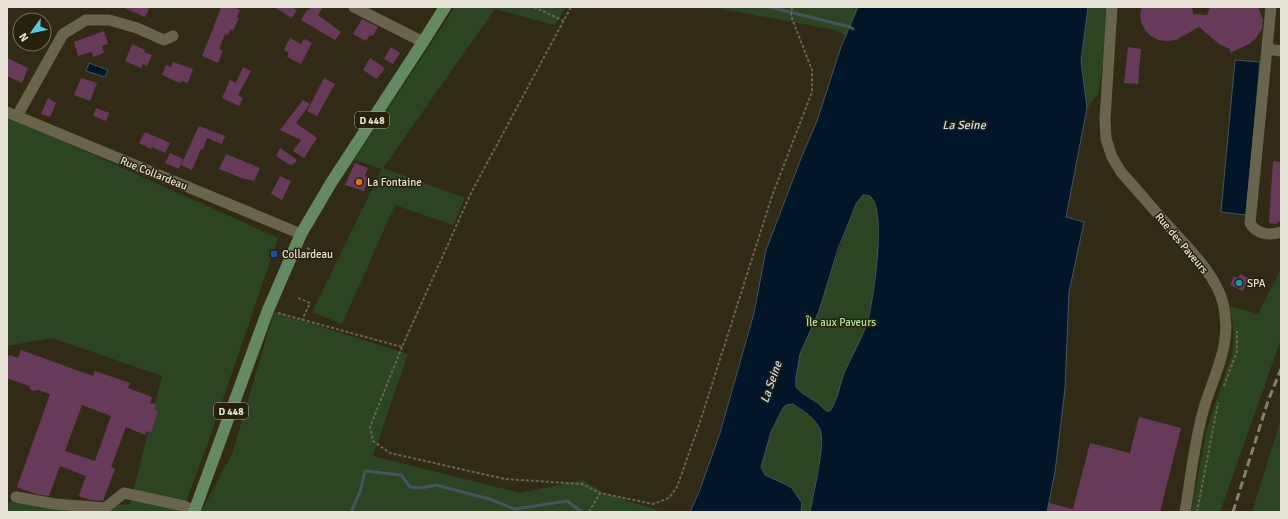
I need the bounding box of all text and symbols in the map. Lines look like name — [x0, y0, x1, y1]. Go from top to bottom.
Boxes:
north arrow — [12, 12, 52, 52]
text: N — [16, 30, 32, 44]
road number: D 448 — [355, 112, 389, 128]
water label: La Seine — [942, 118, 987, 133]
street label: Rue Collardeau — [118, 154, 189, 193]
place label: La Fontaine — [367, 176, 422, 189]
marker: La Fontaine — [354, 177, 364, 187]
street label: Rue des Paveurs — [1152, 210, 1211, 277]
place label: Collardeau — [282, 248, 333, 261]
marker: Collardeau — [269, 249, 279, 259]
place label: SPA — [1247, 277, 1266, 290]
marker: SPA — [1234, 278, 1244, 288]
park label: Île aux Paveurs — [805, 315, 876, 329]
water label: La Seine — [757, 358, 786, 405]
road number: D 448 — [214, 403, 248, 419]

